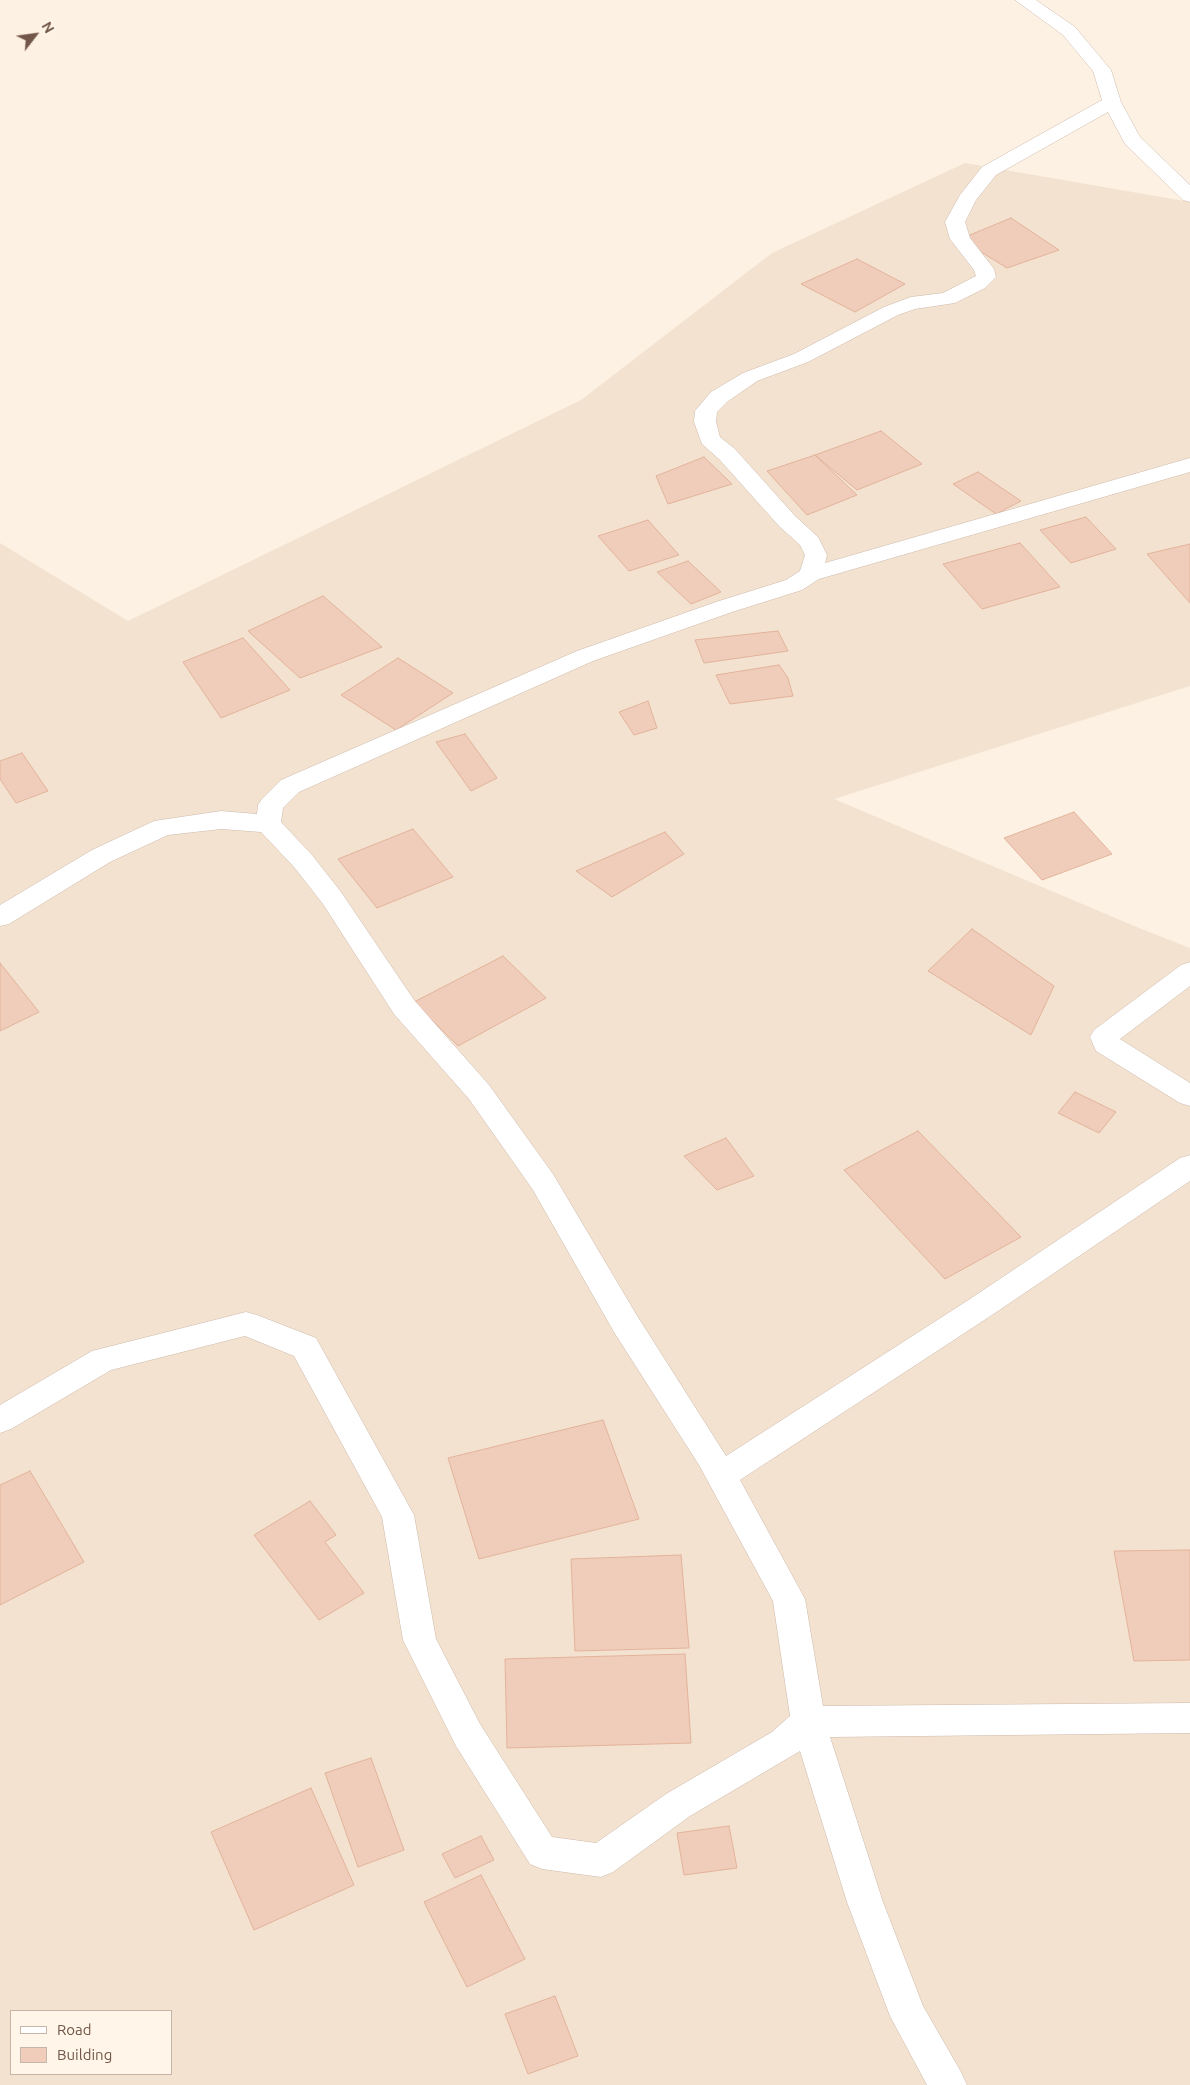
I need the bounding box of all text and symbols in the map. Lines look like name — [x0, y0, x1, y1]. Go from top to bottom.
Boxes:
north arrow — [10, 10, 60, 60]
text: N — [38, 19, 58, 36]
legend — [10, 2010, 172, 2075]
text: Road — [57, 2021, 92, 2038]
text: Building — [57, 2046, 112, 2063]

